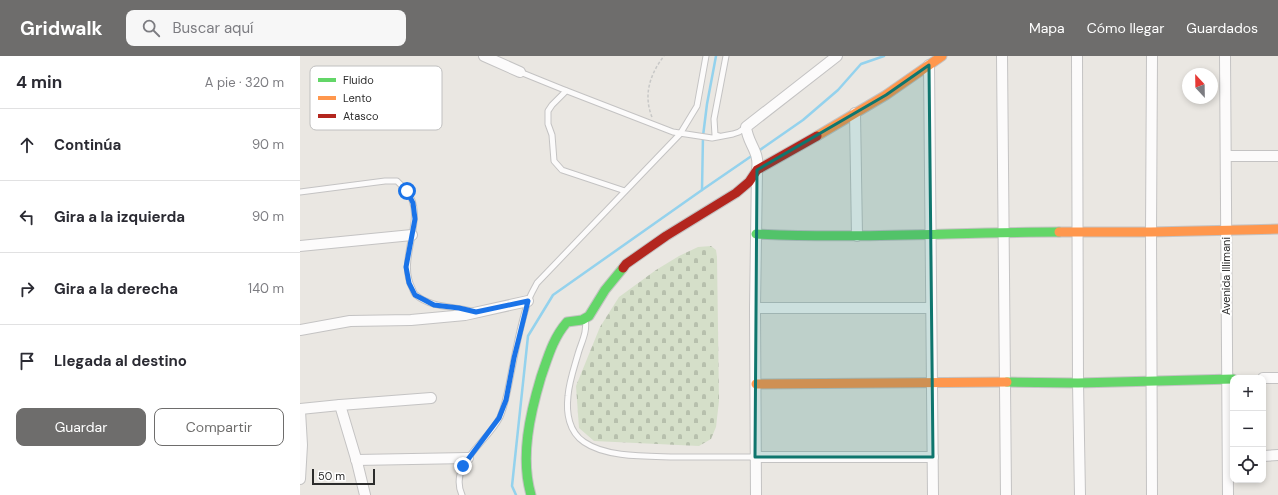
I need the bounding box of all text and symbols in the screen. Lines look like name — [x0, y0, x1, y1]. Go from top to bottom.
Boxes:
search box — [126, 10, 406, 46]
text: Gridwalk — [20, 16, 102, 41]
icon: search — [140, 17, 162, 39]
text: Buscar aquí — [172, 18, 253, 38]
text: Mapa — [1029, 19, 1065, 37]
text: Cómo llegar — [1087, 19, 1164, 37]
text: Guardados — [1186, 19, 1258, 37]
legend — [310, 66, 442, 130]
north arrow — [1182, 68, 1218, 104]
text: 4 min — [16, 71, 62, 93]
text: Fluido — [343, 73, 374, 87]
text: A pie · 320 m — [205, 74, 284, 91]
text: Lento — [343, 91, 372, 105]
text: Atasco — [343, 109, 378, 123]
icon: ahead — [16, 134, 38, 156]
text: Continúa — [54, 135, 121, 155]
text: 90 m — [252, 136, 284, 153]
route start — [398, 182, 416, 200]
icon: left — [16, 206, 38, 228]
text: Gira a la izquierda — [54, 207, 185, 227]
text: 90 m — [252, 208, 284, 225]
street label: Avenida Illimani — [1219, 237, 1233, 315]
icon: right — [16, 278, 38, 300]
text: Gira a la derecha — [54, 279, 178, 299]
text: 140 m — [248, 280, 284, 297]
icon: arrive — [16, 350, 38, 372]
text: Llegada al destino — [54, 351, 187, 371]
map controls — [1230, 375, 1266, 483]
button: + — [1230, 375, 1266, 411]
button: Guardar — [16, 408, 146, 446]
button: Compartir — [154, 408, 284, 446]
button: − — [1230, 411, 1266, 447]
button: locate — [1230, 447, 1266, 483]
route end — [454, 457, 472, 475]
scale bar — [312, 467, 375, 486]
text: 50 m — [318, 469, 345, 483]

